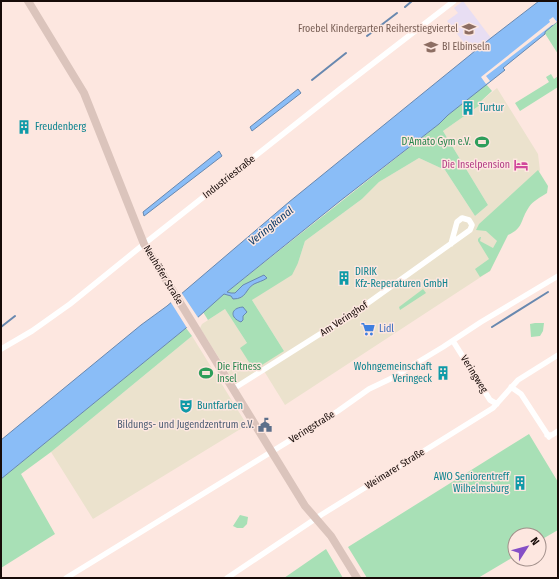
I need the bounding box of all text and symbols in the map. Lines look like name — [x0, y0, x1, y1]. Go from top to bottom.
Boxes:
school or university icon: Froebel Kindergarten Reiherstiegviertel — [461, 21, 477, 37]
place label: Froebel Kindergarten Reiherstiegviertel — [298, 23, 458, 35]
school or university icon: BI Elbinseln — [423, 39, 439, 55]
place label: BI Elbinseln — [442, 41, 490, 53]
building icon: Turtur — [460, 100, 476, 116]
place label: Turtur — [479, 102, 504, 114]
building icon: Freudenberg — [16, 119, 32, 135]
place label: Freudenberg — [35, 121, 87, 133]
sports icon: D'Amato Gym e.V. — [474, 134, 490, 150]
place label: D'Amato Gym e.V. — [401, 136, 471, 148]
street label: Industriestraße — [201, 153, 258, 201]
hotel icon: Die Inselpension — [513, 157, 529, 173]
place label: Die Inselpension — [442, 159, 510, 171]
water label: Veringkanal — [246, 204, 296, 248]
street label: Neuhöfer Straße — [141, 243, 185, 307]
place label: DIRIK Kfz-Reperaturen GmbH — [355, 266, 448, 290]
building icon: DIRIK Kfz-Reperaturen GmbH — [336, 270, 352, 286]
street label: Am Veringhof — [318, 299, 371, 339]
supermarket icon: Lidl — [360, 321, 376, 337]
place label: Lidl — [379, 323, 394, 335]
street label: Veringweg — [458, 353, 490, 395]
place label: Die Fitness Insel — [217, 361, 261, 385]
place label: Wohngemeinschaft Veringeck — [354, 361, 433, 385]
sports icon: Die Fitness Insel — [198, 365, 214, 381]
building icon: Wohngemeinschaft Veringeck — [435, 365, 451, 381]
theatre icon: Buntfarben — [178, 398, 194, 414]
place label: Buntfarben — [197, 400, 243, 412]
street label: Veringstraße — [287, 408, 337, 446]
public building icon: Bildungs- und Jugendzentrum e.V. — [257, 417, 273, 433]
place label: Bildungs- und Jugendzentrum e.V. — [117, 419, 254, 431]
street label: Weimarer Straße — [363, 446, 427, 492]
place label: AWO Seniorentreff Wilhelmsburg — [434, 471, 510, 495]
building icon: AWO Seniorentreff Wilhelmsburg — [512, 475, 528, 491]
north arrow — [507, 527, 547, 567]
text: N — [527, 535, 542, 548]

